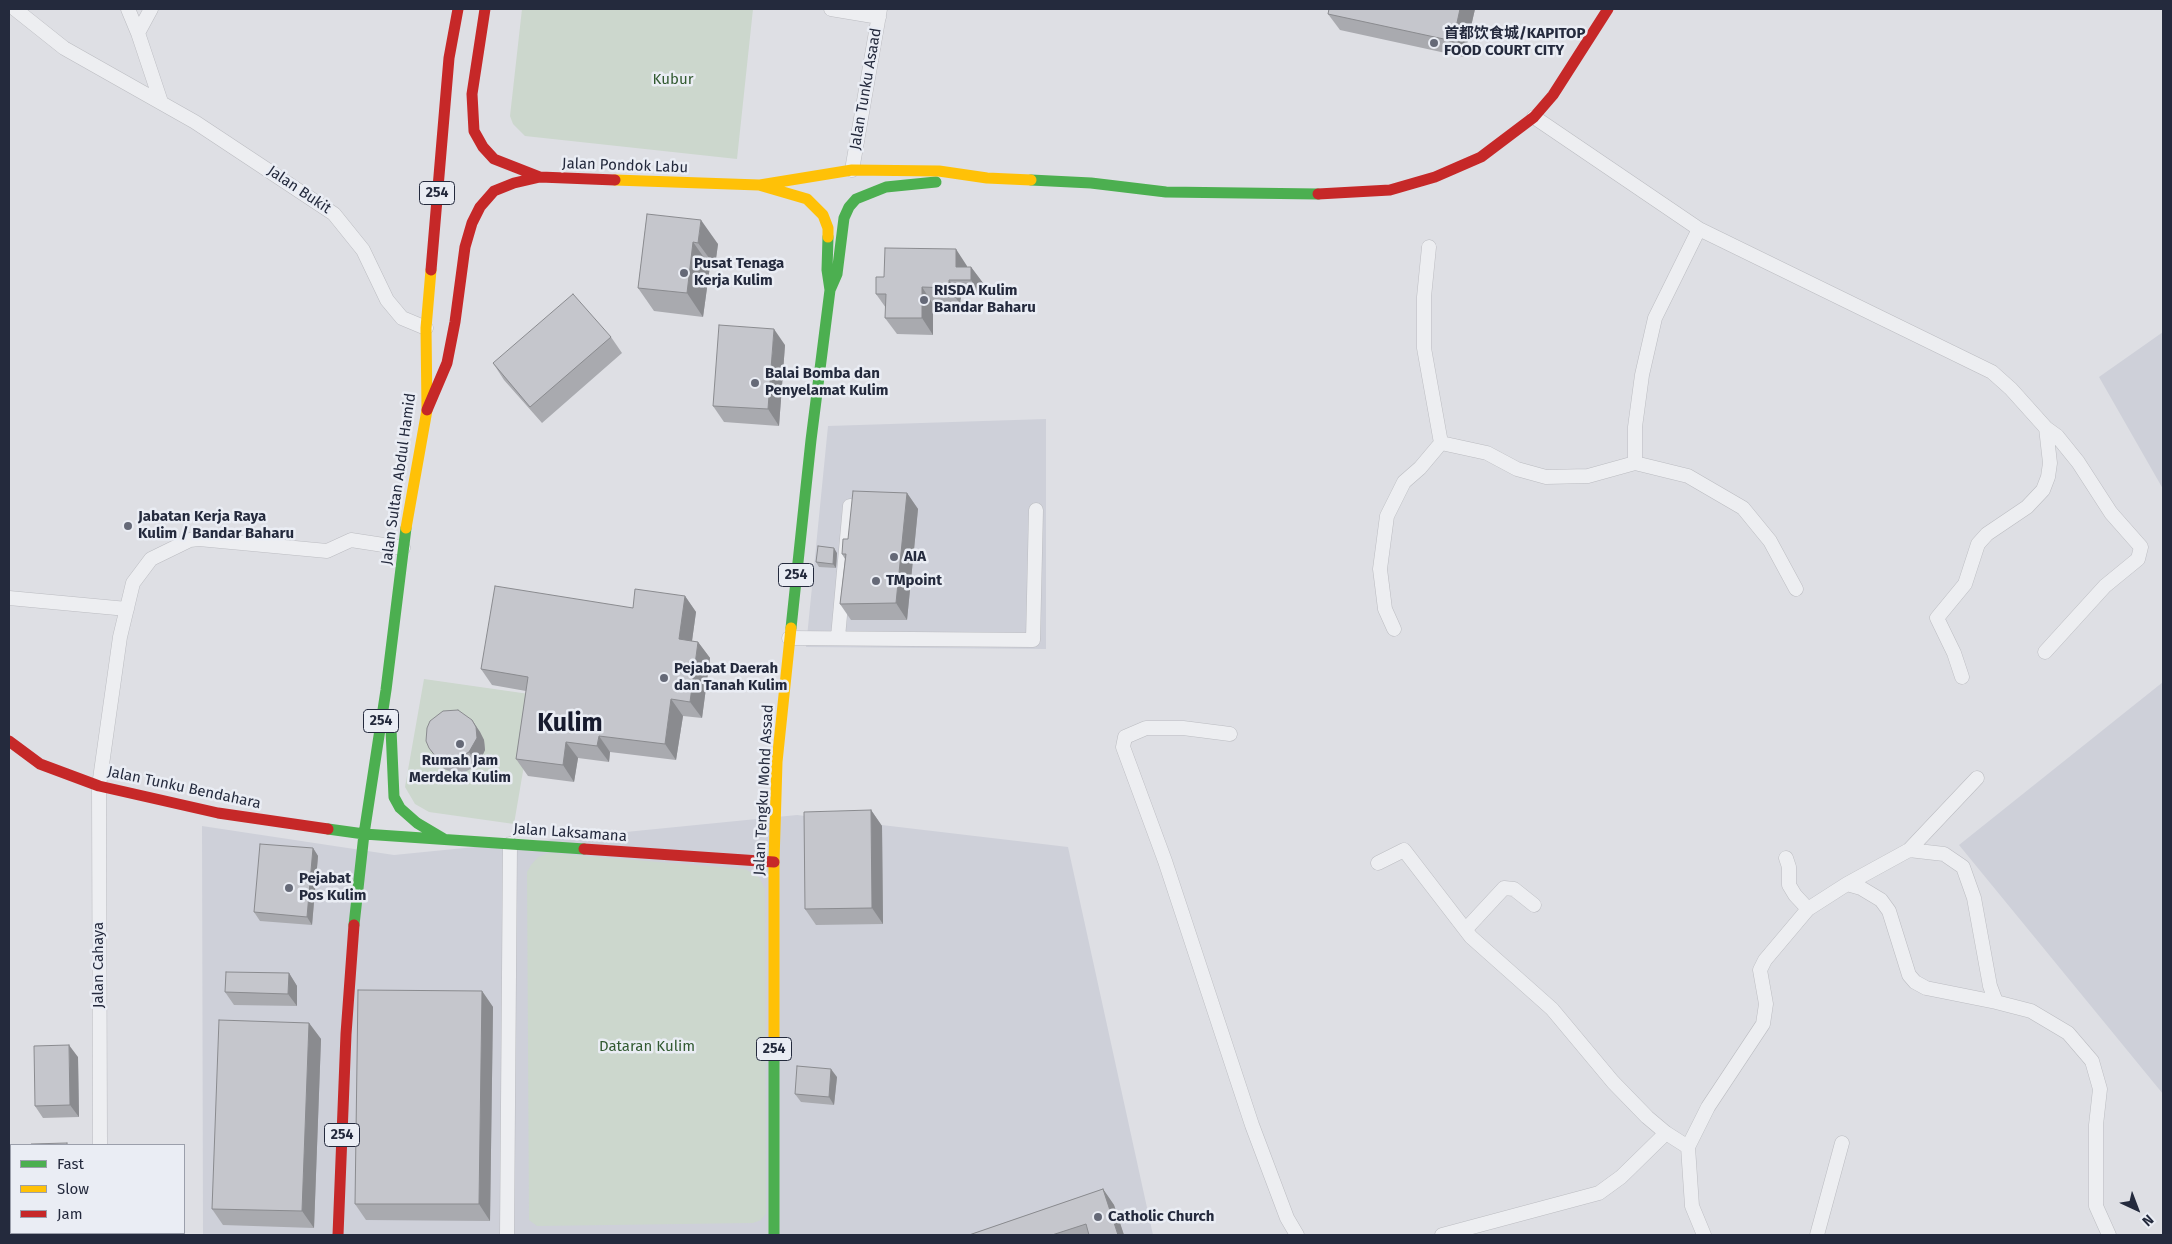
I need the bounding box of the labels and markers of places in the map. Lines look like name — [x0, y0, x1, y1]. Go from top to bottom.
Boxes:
place label: 首都饮食城/KAPITOP FOOD COURT CITY — [1444, 25, 1585, 60]
marker: 首都饮食城/KAPITOP FOOD COURT CITY — [1428, 37, 1440, 49]
place label: Pusat Tenaga Kerja Kulim — [694, 255, 784, 290]
marker: Pusat Tenaga Kerja Kulim — [678, 267, 690, 279]
place label: RISDA Kulim Bandar Baharu — [934, 282, 1036, 317]
marker: RISDA Kulim Bandar Baharu — [918, 294, 930, 306]
place label: Balai Bomba dan Penyelamat Kulim — [765, 365, 888, 400]
marker: Balai Bomba dan Penyelamat Kulim — [749, 377, 761, 389]
place label: Jabatan Kerja Raya Kulim / Bandar Baharu — [138, 508, 294, 543]
marker: Jabatan Kerja Raya Kulim / Bandar Baharu — [122, 520, 134, 532]
place label: AIA — [904, 548, 926, 566]
marker: AIA — [888, 551, 900, 563]
place label: TMpoint — [886, 572, 942, 590]
marker: TMpoint — [870, 575, 882, 587]
place label: Pejabat Daerah dan Tanah Kulim — [674, 660, 787, 695]
marker: Pejabat Daerah dan Tanah Kulim — [658, 672, 670, 684]
marker: Rumah Jam Merdeka Kulim — [454, 738, 466, 750]
place label: Rumah Jam Merdeka Kulim — [409, 752, 511, 787]
place label: Pejabat Pos Kulim — [299, 870, 366, 905]
marker: Pejabat Pos Kulim — [283, 882, 295, 894]
place label: Catholic Church — [1108, 1208, 1214, 1226]
marker: Catholic Church — [1092, 1211, 1104, 1223]

